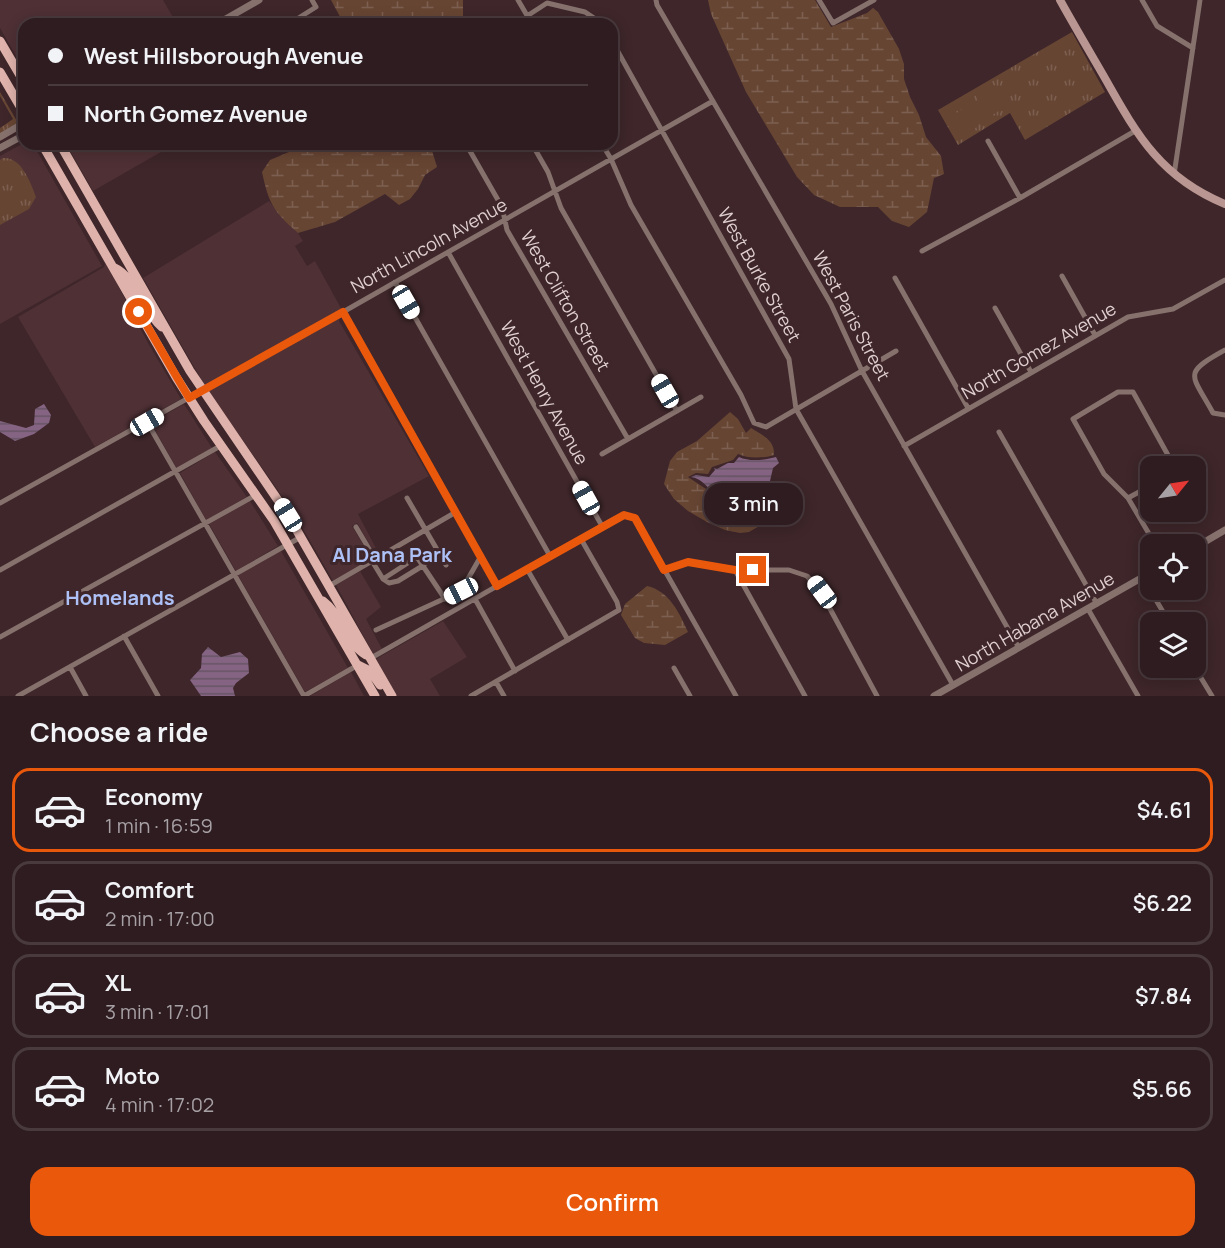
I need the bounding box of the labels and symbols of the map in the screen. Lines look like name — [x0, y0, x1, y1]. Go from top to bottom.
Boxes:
street label: North Lincoln Avenue — [346, 192, 511, 298]
street label: West Burke Street — [713, 203, 807, 346]
street label: West Clifton Street — [516, 226, 616, 375]
street label: West Paris Street — [808, 246, 896, 385]
car — [389, 282, 423, 322]
street label: North Gomez Avenue — [957, 296, 1120, 404]
route start — [125, 298, 152, 325]
street label: West Henry Avenue — [495, 316, 594, 469]
car — [648, 371, 682, 411]
car — [127, 405, 167, 439]
north arrow — [1140, 456, 1206, 522]
car — [569, 478, 603, 518]
callout: 3 min — [704, 483, 802, 525]
car — [271, 495, 305, 535]
district label: Al Dana Park — [332, 541, 453, 568]
route end — [739, 556, 766, 583]
street label: North Habana Avenue — [951, 566, 1118, 676]
car — [804, 572, 840, 612]
car — [441, 575, 481, 607]
district label: Homelands — [65, 584, 175, 611]

